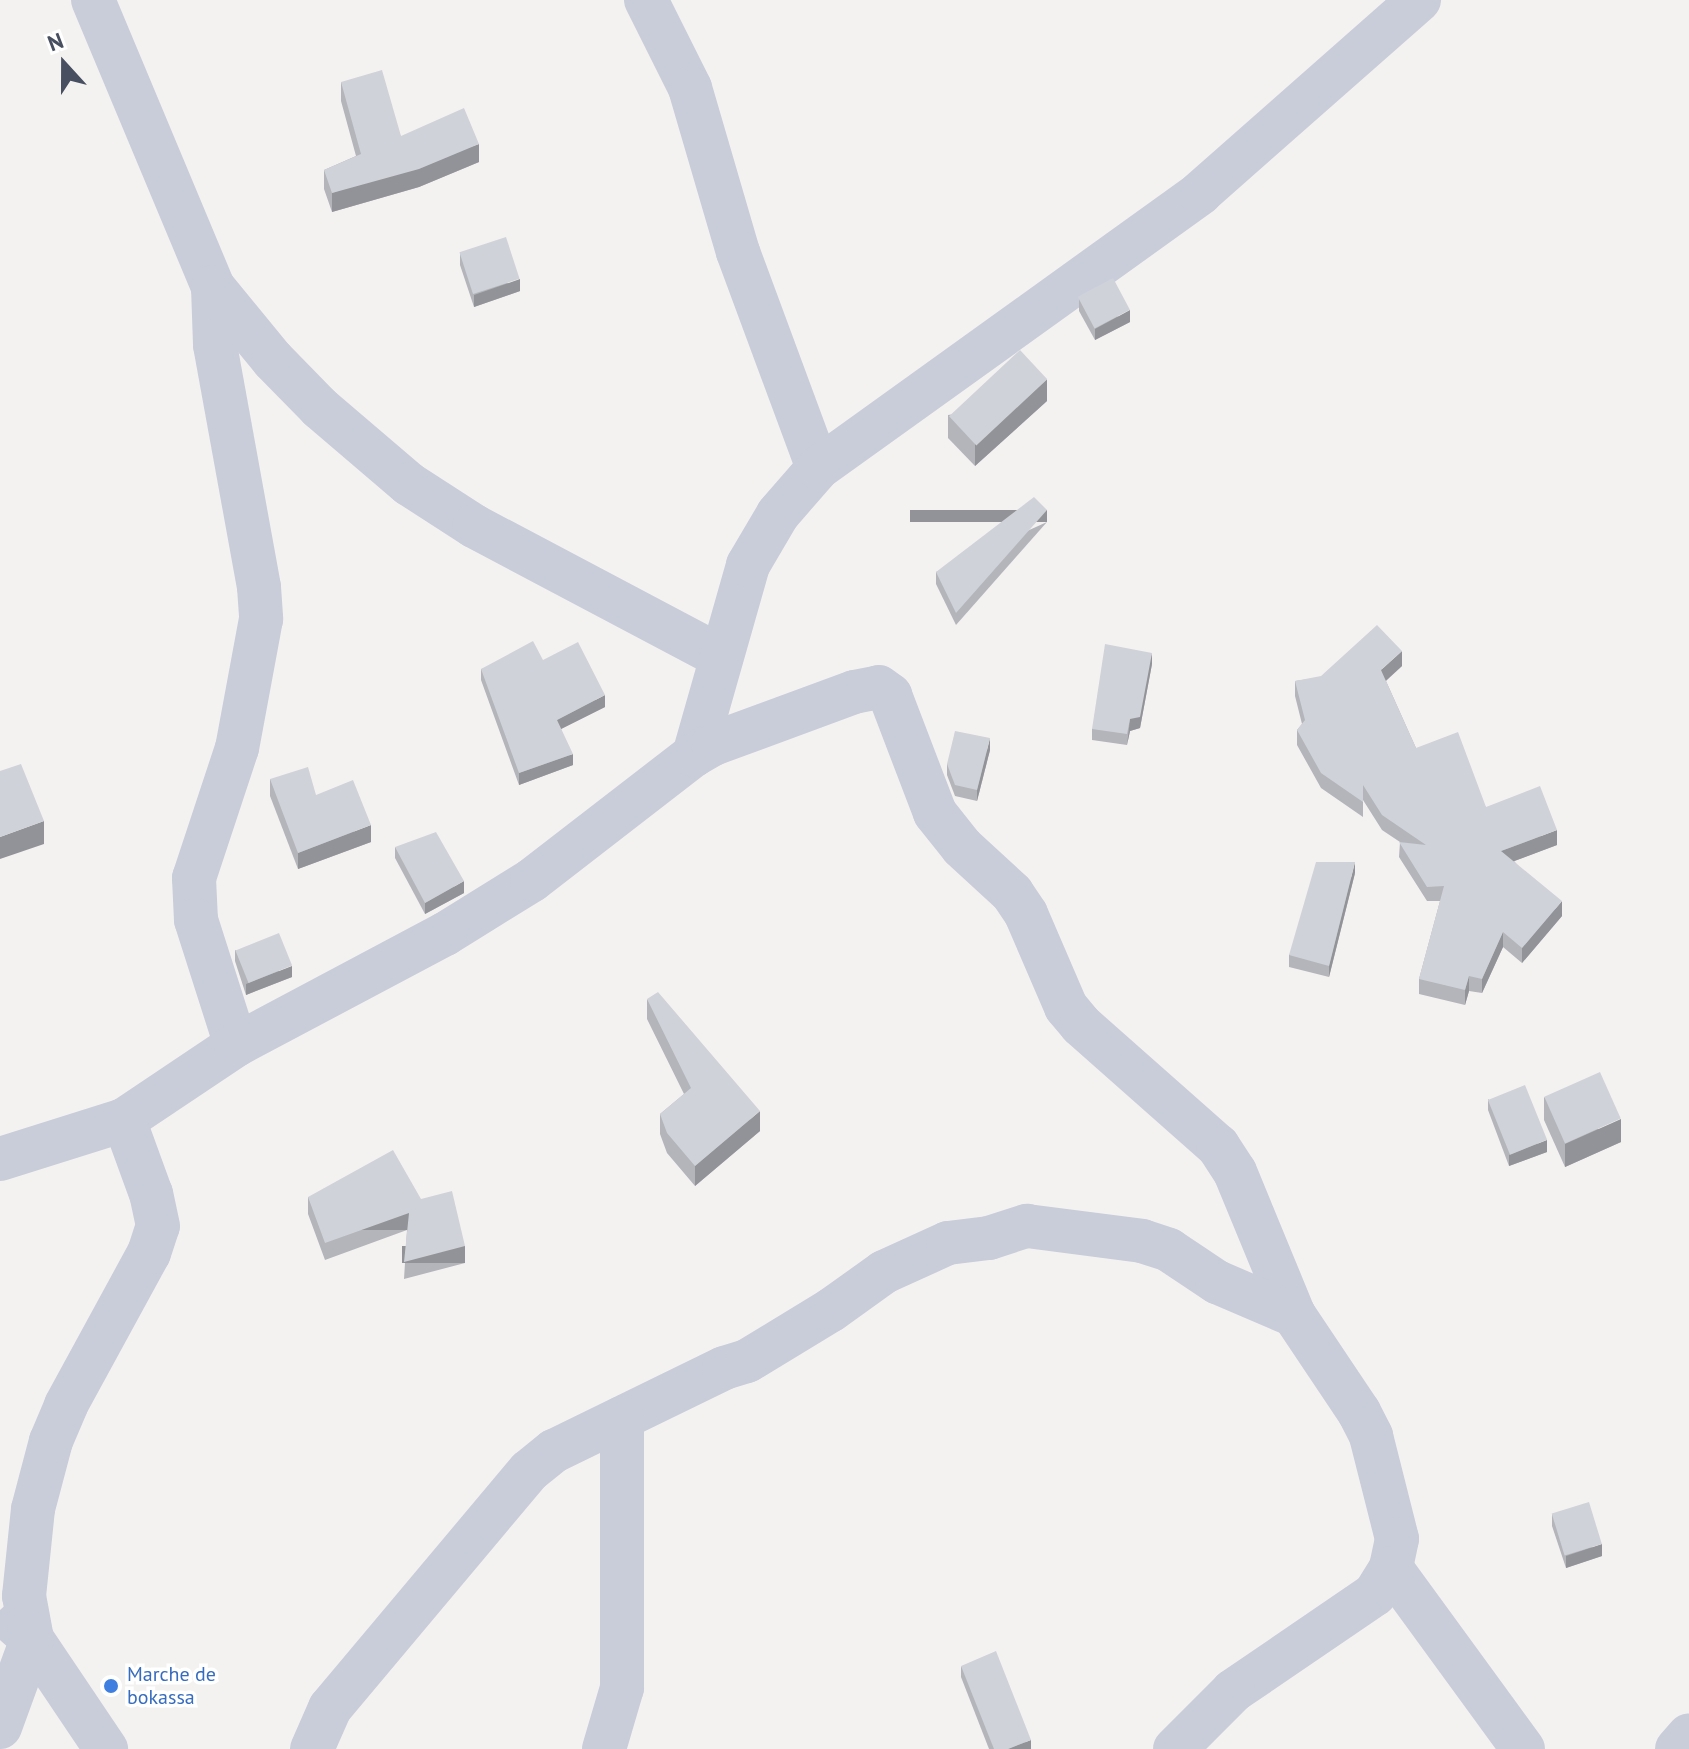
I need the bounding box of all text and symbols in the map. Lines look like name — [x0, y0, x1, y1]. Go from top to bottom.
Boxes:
north arrow — [24, 24, 104, 104]
text: N — [44, 26, 67, 57]
place label: Marche de bokassa — [127, 1662, 216, 1709]
marker: Marche de bokassa — [102, 1677, 120, 1695]

